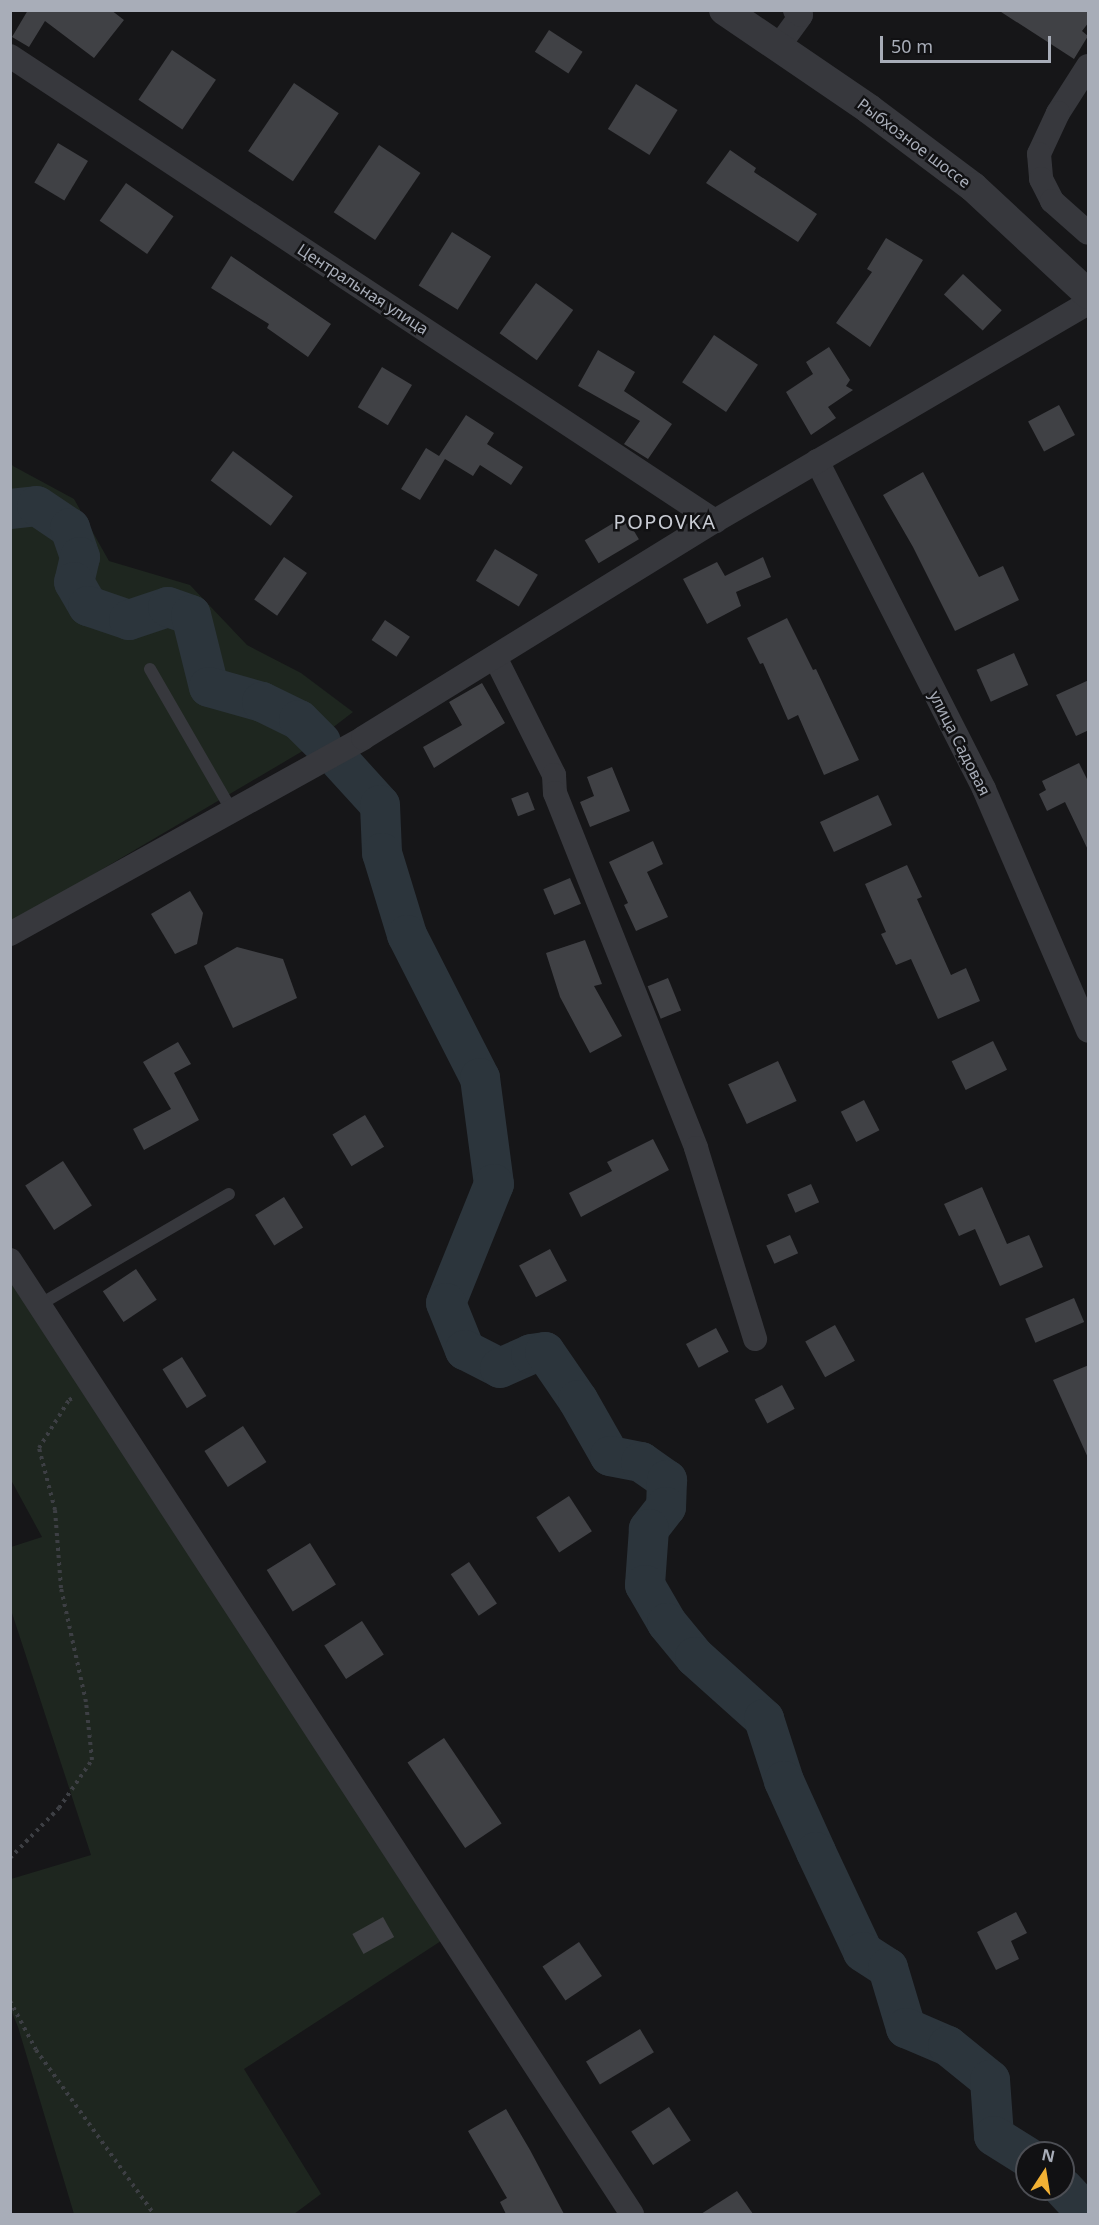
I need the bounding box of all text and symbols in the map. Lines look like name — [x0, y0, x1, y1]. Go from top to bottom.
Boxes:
scale bar — [883, 24, 1054, 62]
text: 50 m — [891, 34, 933, 58]
street label: Рыбхозное шоссе — [854, 94, 974, 192]
street label: Центральная улица — [294, 240, 432, 338]
district label: POPOVKA — [614, 509, 716, 533]
street label: улица Садовая — [925, 687, 995, 799]
north arrow — [1015, 2141, 1075, 2201]
text: N — [1040, 2143, 1057, 2167]

